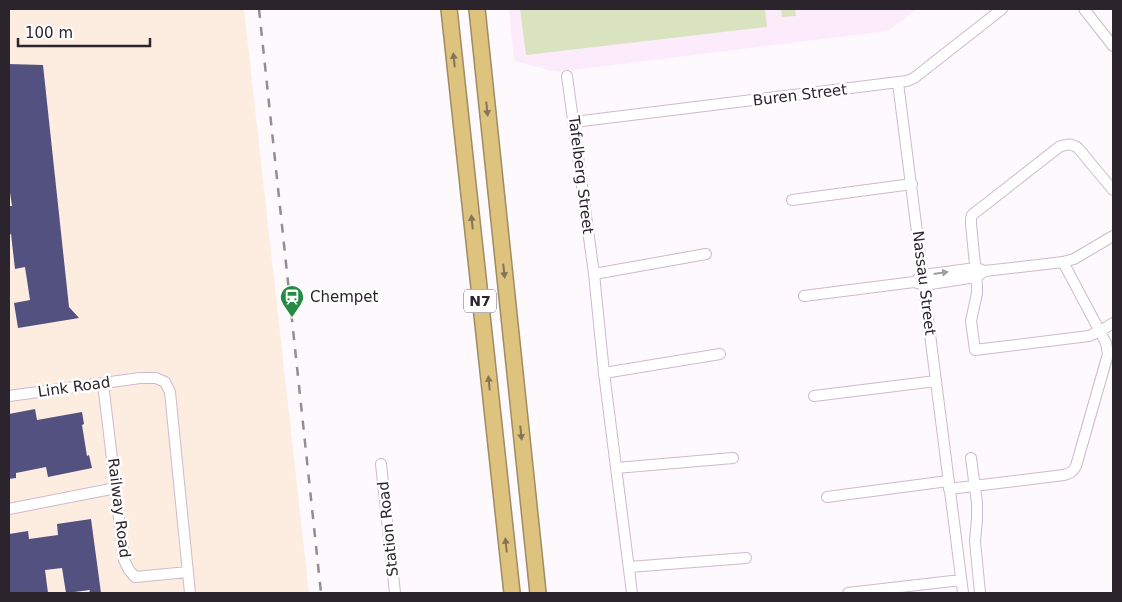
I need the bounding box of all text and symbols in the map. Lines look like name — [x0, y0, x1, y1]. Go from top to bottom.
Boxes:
scale bar — [18, 15, 150, 47]
text: 100 m — [25, 24, 73, 42]
one-way arrow — [450, 52, 458, 68]
street label: Buren Street — [752, 80, 848, 110]
one-way arrow — [484, 102, 492, 118]
street label: Tafelberg Street — [565, 114, 597, 235]
one-way arrow — [468, 213, 476, 229]
street label: Nassau Street — [909, 230, 939, 336]
one-way arrow — [500, 263, 508, 279]
one-way arrow — [933, 268, 949, 276]
station icon: Chempet — [279, 284, 305, 318]
place label: Chempet — [310, 288, 379, 306]
road number: N7 — [464, 290, 496, 312]
street label: Link Road — [37, 373, 111, 401]
one-way arrow — [485, 375, 493, 391]
one-way arrow — [517, 425, 525, 441]
street label: Railway Road — [104, 457, 134, 559]
street label: Station Road — [374, 480, 402, 578]
one-way arrow — [502, 537, 510, 553]

